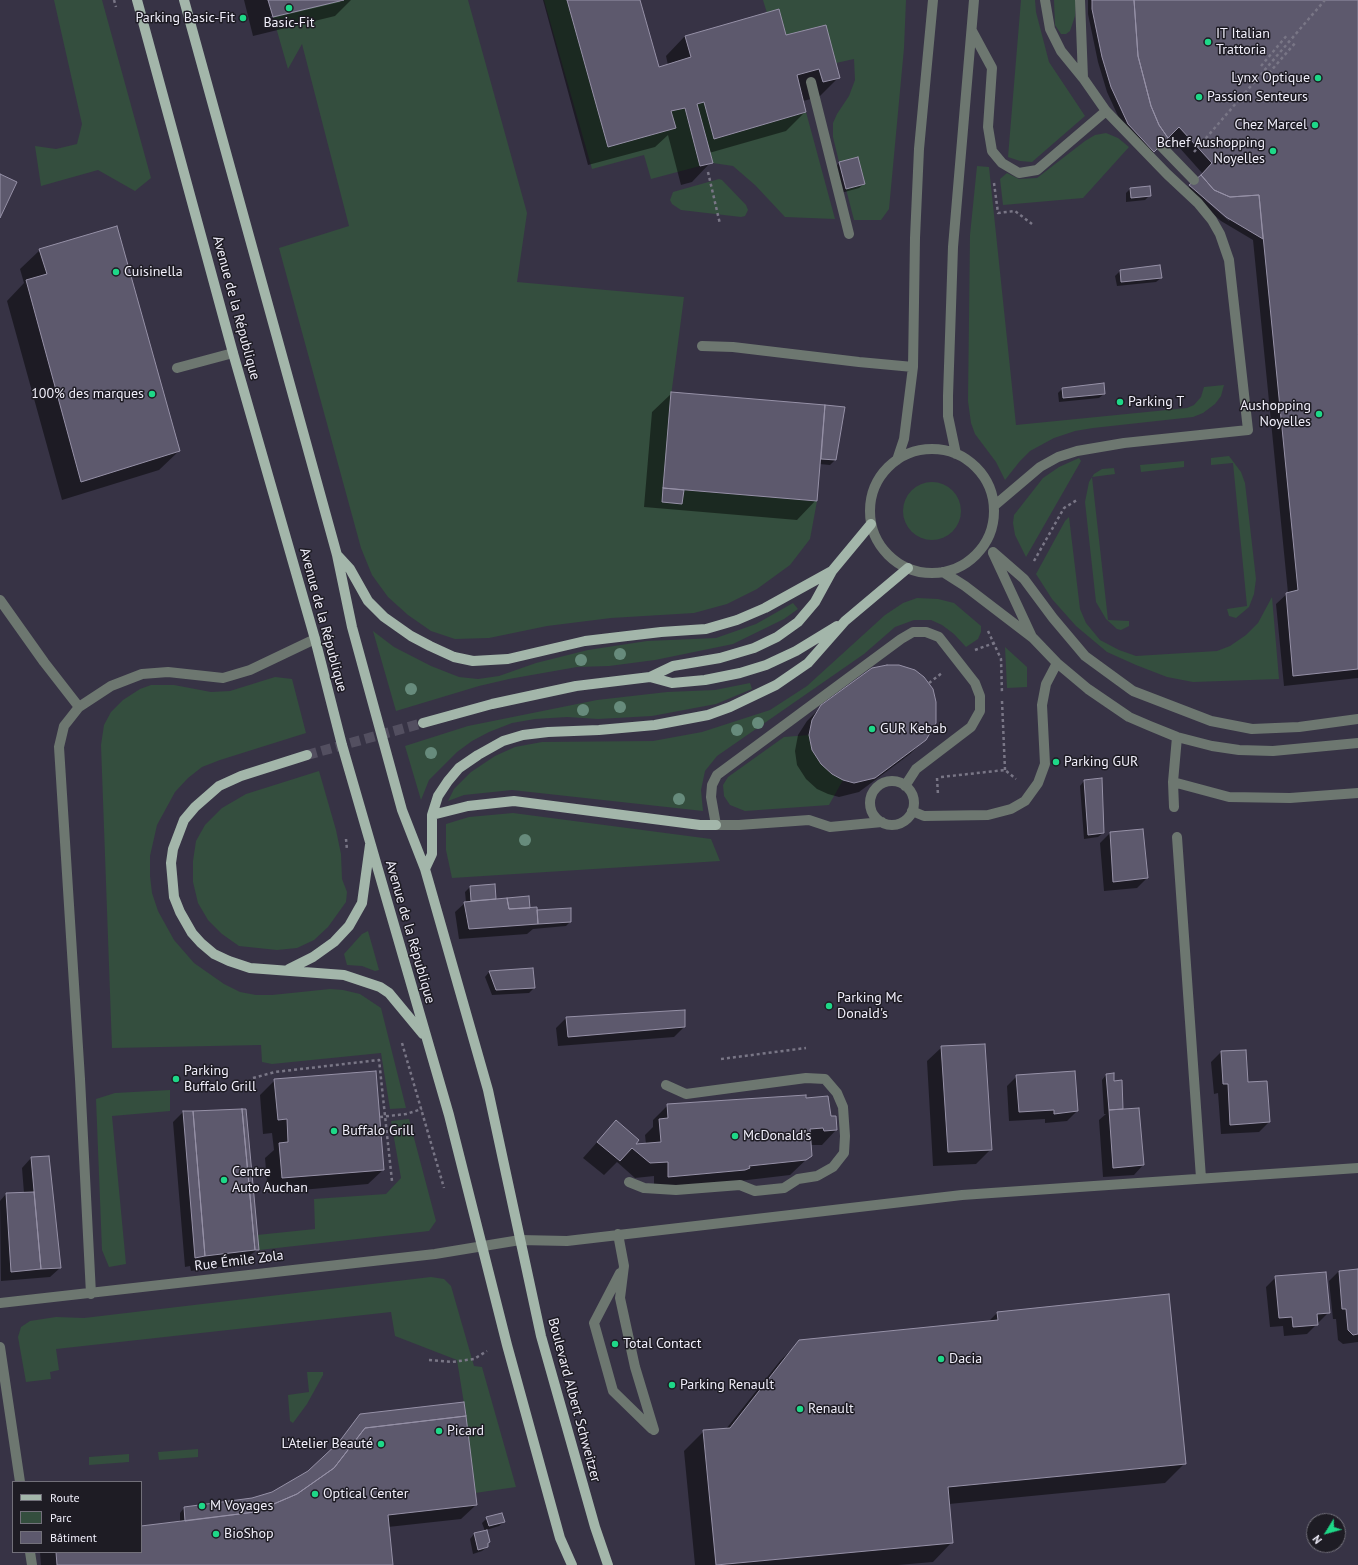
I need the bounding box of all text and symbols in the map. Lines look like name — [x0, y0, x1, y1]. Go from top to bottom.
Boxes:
marker: Basic-Fit — [284, 3, 294, 13]
place label: Parking Basic-Fit — [135, 10, 235, 26]
marker: Parking Basic-Fit — [238, 13, 248, 23]
place label: Basic-Fit — [263, 15, 315, 31]
place label: IT Italian Trattoria — [1216, 26, 1270, 58]
marker: IT Italian Trattoria — [1203, 37, 1213, 47]
place label: Lynx Optique — [1231, 70, 1310, 86]
marker: Lynx Optique — [1313, 73, 1323, 83]
place label: Passion Senteurs — [1207, 89, 1308, 105]
marker: Passion Senteurs — [1194, 92, 1204, 102]
place label: Chez Marcel — [1234, 117, 1307, 133]
marker: Chez Marcel — [1310, 120, 1320, 130]
place label: Bchef Aushopping Noyelles — [1157, 135, 1265, 168]
marker: Bchef Aushopping Noyelles — [1268, 146, 1278, 156]
street label: Avenue de la République — [209, 234, 263, 382]
place label: Cuisinella — [124, 264, 183, 280]
marker: Cuisinella — [111, 267, 121, 277]
place label: 100% des marques — [31, 386, 144, 402]
marker: 100% des marques — [147, 389, 157, 399]
place label: Parking T — [1128, 394, 1184, 410]
marker: Parking T — [1115, 397, 1125, 407]
place label: Aushopping Noyelles — [1240, 398, 1311, 430]
marker: Aushopping Noyelles — [1314, 409, 1324, 419]
street label: Avenue de la République — [296, 546, 350, 694]
place label: GUR Kebab — [880, 721, 947, 737]
marker: GUR Kebab — [867, 724, 877, 734]
place label: Parking GUR — [1064, 754, 1138, 770]
marker: Parking GUR — [1051, 757, 1061, 767]
street label: Avenue de la République — [382, 859, 438, 1005]
place label: Parking Mc Donald's — [837, 990, 903, 1022]
marker: Parking Mc Donald's — [824, 1001, 834, 1011]
place label: Parking Buffalo Grill — [184, 1063, 256, 1096]
marker: Parking Buffalo Grill — [171, 1074, 181, 1084]
place label: Buffalo Grill — [342, 1123, 414, 1139]
marker: Buffalo Grill — [329, 1126, 339, 1136]
place label: McDonald's — [743, 1128, 811, 1144]
marker: McDonald's — [730, 1131, 740, 1141]
place label: Centre Auto Auchan — [232, 1164, 308, 1196]
marker: Centre Auto Auchan — [219, 1175, 229, 1185]
street label: Rue Émile Zola — [194, 1247, 284, 1275]
street label: Boulevard Albert Schweitzer — [544, 1316, 604, 1484]
place label: Total Contact — [623, 1336, 701, 1352]
marker: Total Contact — [610, 1339, 620, 1349]
place label: Dacia — [949, 1351, 982, 1367]
marker: Dacia — [936, 1354, 946, 1364]
place label: Parking Renault — [680, 1377, 774, 1393]
marker: Parking Renault — [667, 1380, 677, 1390]
place label: Renault — [808, 1401, 854, 1417]
marker: Renault — [795, 1404, 805, 1414]
place label: Picard — [447, 1423, 484, 1439]
marker: Picard — [434, 1426, 444, 1436]
place label: L'Atelier Beauté — [282, 1436, 373, 1452]
marker: L'Atelier Beauté — [376, 1439, 386, 1449]
legend — [12, 1481, 142, 1553]
place label: Optical Center — [323, 1486, 408, 1502]
marker: Optical Center — [310, 1489, 320, 1499]
text: Route — [50, 1490, 80, 1505]
place label: M Voyages — [210, 1498, 273, 1514]
marker: M Voyages — [197, 1501, 207, 1511]
text: Parc — [50, 1510, 72, 1525]
north arrow — [1306, 1513, 1346, 1553]
place label: BioShop — [224, 1526, 274, 1542]
marker: BioShop — [211, 1529, 221, 1539]
text: Bâtiment — [50, 1530, 97, 1545]
text: N — [1309, 1533, 1325, 1547]

